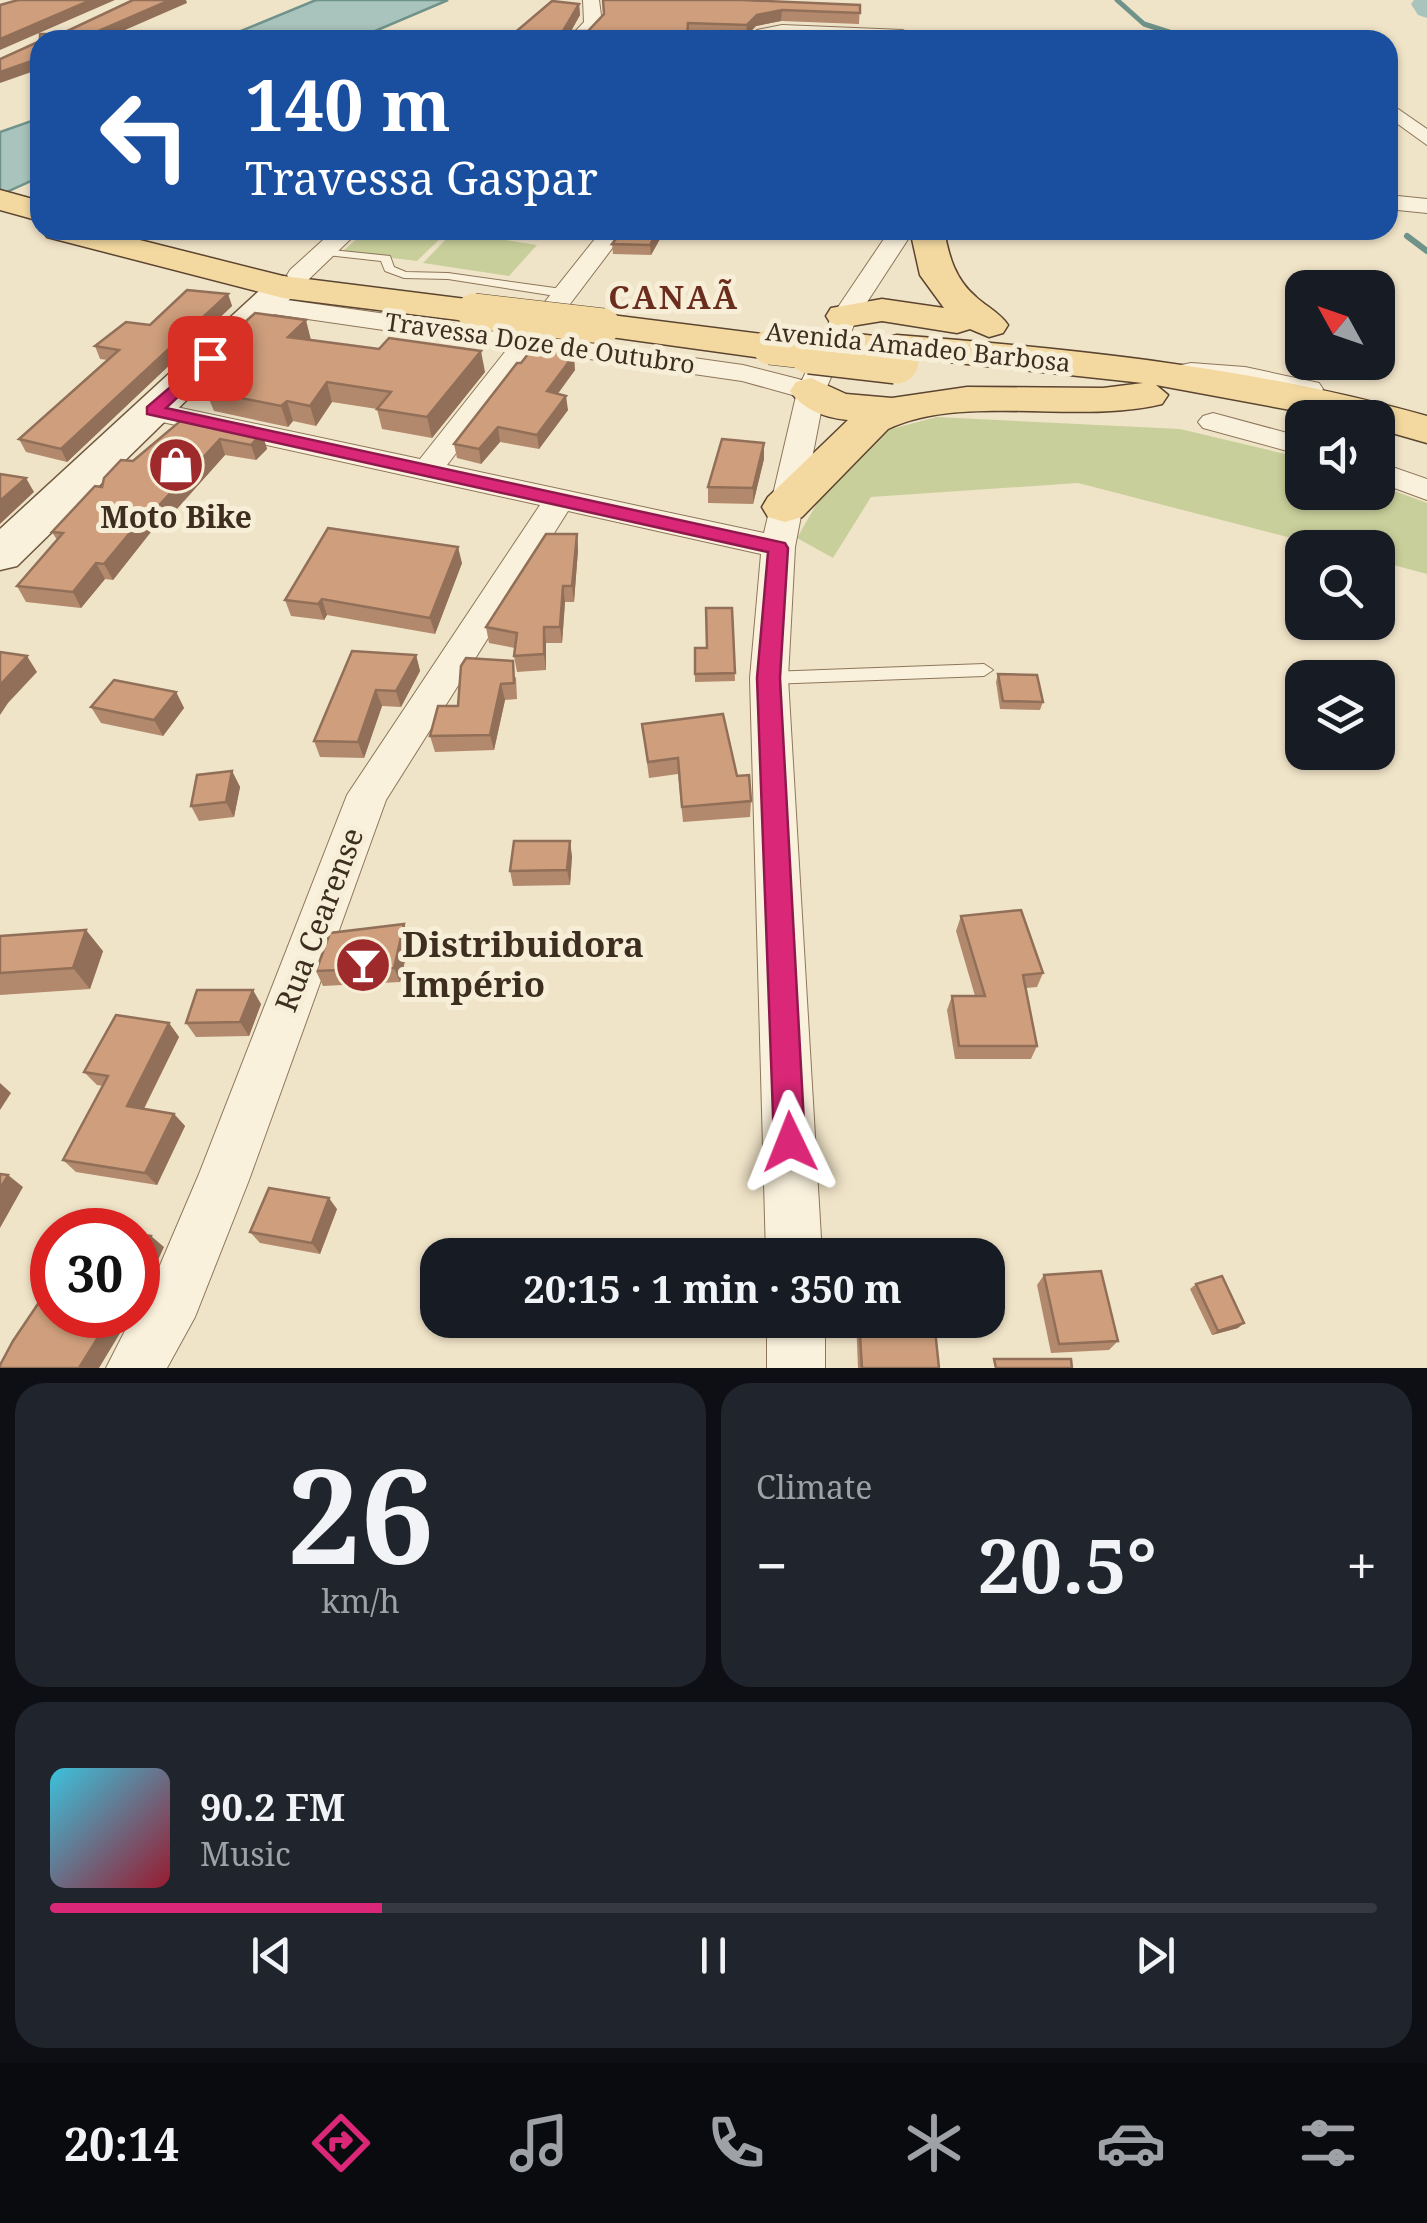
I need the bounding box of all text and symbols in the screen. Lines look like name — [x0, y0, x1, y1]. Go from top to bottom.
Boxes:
text: 140 m — [245, 56, 451, 152]
icon: left — [80, 70, 210, 200]
text: Travessa Gaspar — [245, 147, 598, 208]
north arrow — [1285, 270, 1395, 380]
map controls — [1285, 270, 1395, 770]
district label: CANAÃ — [608, 275, 740, 318]
street label: Travessa Doze de Outubro — [383, 303, 697, 381]
street label: Avenida Amadeo Barbosa — [764, 313, 1072, 379]
pin — [168, 316, 253, 401]
icon: arrive — [183, 331, 238, 386]
button: sound — [1285, 400, 1395, 510]
shop icon: Moto Bike — [146, 435, 206, 495]
place label: Moto Bike — [100, 496, 252, 537]
button: search — [1285, 530, 1395, 640]
button: layers — [1285, 660, 1395, 770]
street label: Rua Cearense — [265, 822, 372, 1017]
place label: Distribuidora Império — [402, 920, 644, 1007]
bar icon: Distribuidora Império — [333, 935, 393, 995]
position arrow — [738, 1090, 842, 1194]
speed limit sign: 30 — [30, 1208, 160, 1338]
text: 20:15 · 1 min · 350 m — [523, 1262, 902, 1314]
text: 26 — [287, 1425, 434, 1602]
text: Climate — [756, 1465, 872, 1508]
text: 20.5° — [977, 1513, 1157, 1615]
text: − — [756, 1527, 788, 1602]
text: + — [1346, 1527, 1377, 1602]
text: km/h — [321, 1579, 400, 1622]
text: 90.2 FM — [200, 1780, 345, 1832]
text: Music — [200, 1832, 291, 1875]
icon: previous — [244, 1928, 299, 1983]
icon: pause — [686, 1928, 741, 1983]
icon: next — [1128, 1928, 1183, 1983]
icon: directions — [306, 2108, 376, 2178]
icon: music — [504, 2108, 574, 2178]
icon: phone — [701, 2108, 771, 2178]
icon: climate — [899, 2108, 969, 2178]
icon: car — [1096, 2108, 1166, 2178]
icon: filters — [1293, 2108, 1363, 2178]
text: 20:14 — [64, 2113, 179, 2174]

